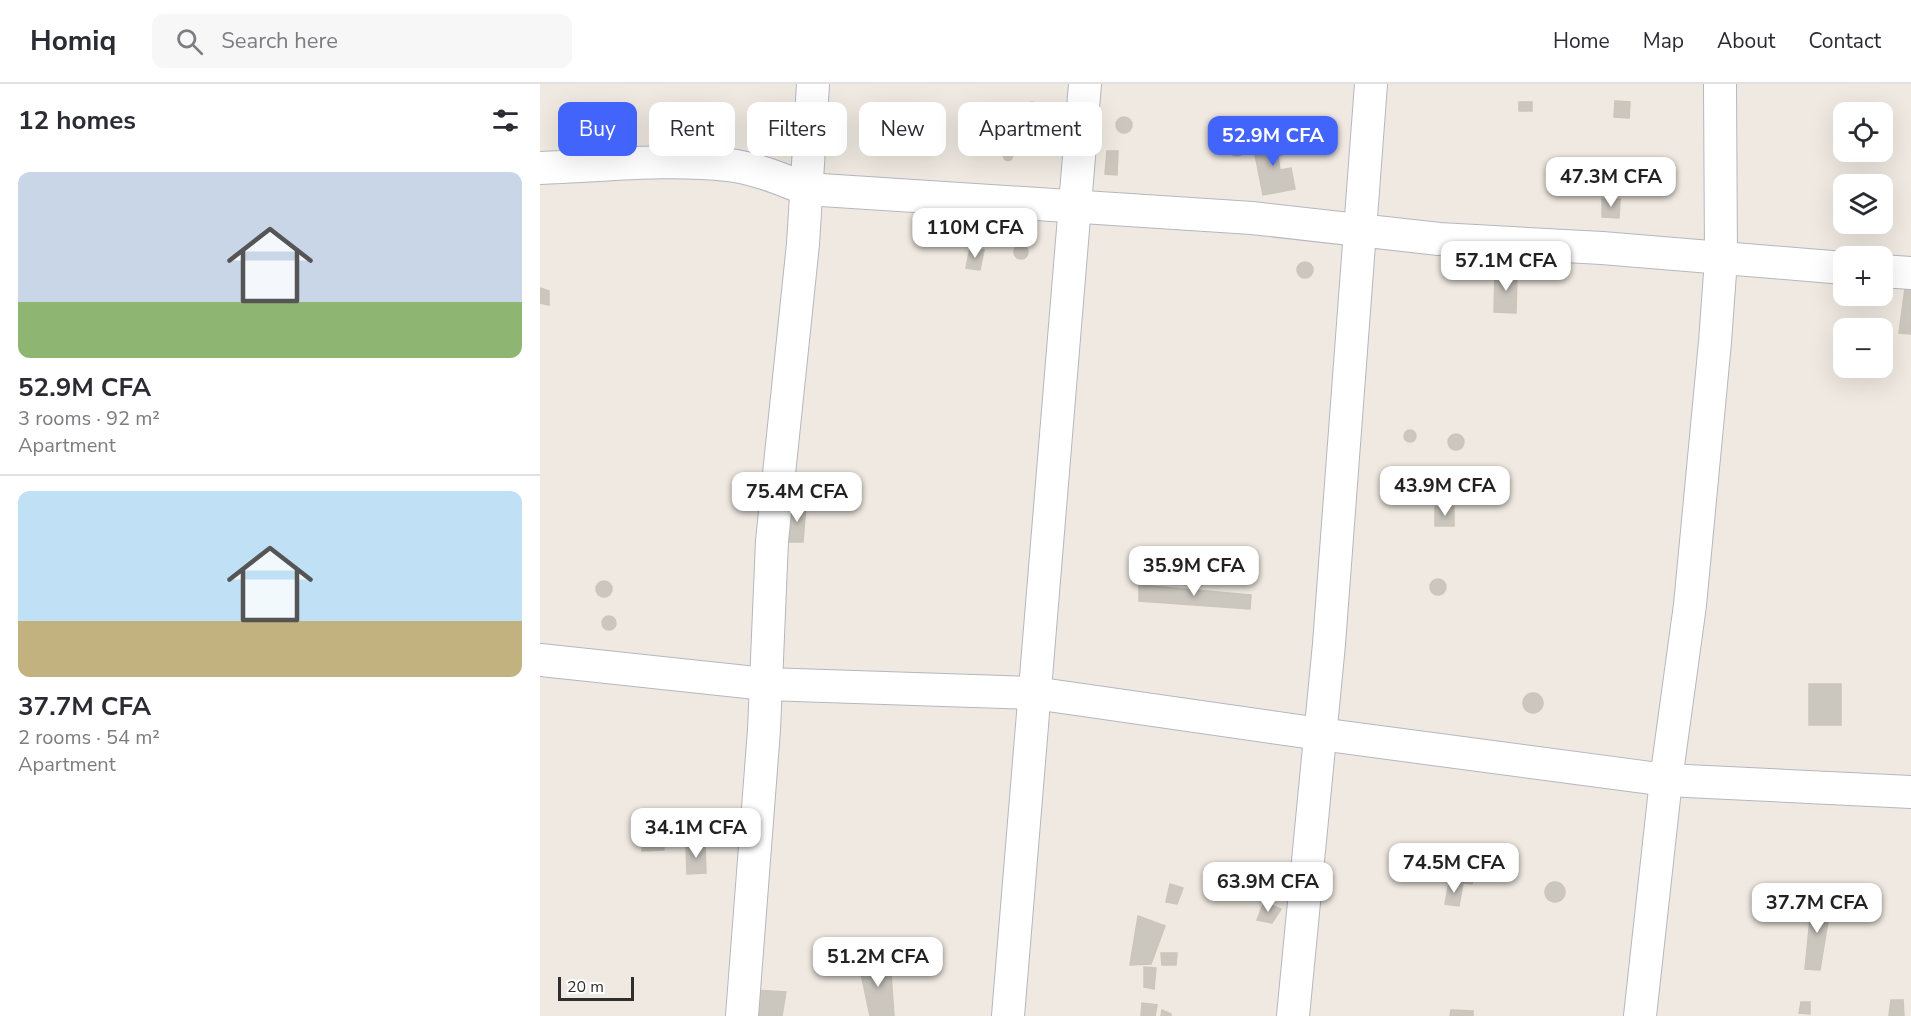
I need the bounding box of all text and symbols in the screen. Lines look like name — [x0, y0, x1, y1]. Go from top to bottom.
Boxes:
search box — [152, 14, 572, 68]
text: Homiq — [30, 22, 116, 60]
icon: search — [173, 25, 206, 58]
text: Search here — [221, 26, 338, 56]
text: Home — [1553, 27, 1610, 55]
text: Map — [1643, 27, 1684, 55]
text: About — [1717, 27, 1775, 55]
text: Contact — [1808, 27, 1881, 55]
chip: Buy — [558, 102, 637, 156]
chip: Rent — [649, 102, 735, 156]
chip: Filters — [747, 102, 847, 156]
chip: New — [859, 102, 946, 156]
chip: Apartment — [958, 102, 1102, 156]
map controls — [1833, 102, 1893, 378]
button: locate — [1833, 102, 1893, 162]
text: 12 homes — [18, 103, 136, 138]
icon: filters — [489, 104, 522, 137]
pin: 52.9M CFA — [1204, 116, 1342, 167]
text: 52.9M CFA — [1222, 122, 1324, 149]
pin: 47.3M CFA — [1542, 157, 1680, 208]
text: 47.3M CFA — [1560, 163, 1662, 190]
button: layers — [1833, 174, 1893, 234]
pin: 110M CFA — [913, 208, 1037, 259]
icon: home — [216, 211, 324, 319]
text: 110M CFA — [926, 214, 1024, 241]
pin: 57.1M CFA — [1437, 241, 1575, 292]
button: + — [1833, 246, 1893, 306]
text: 57.1M CFA — [1455, 247, 1557, 274]
button: − — [1833, 318, 1893, 378]
text: 52.9M CFA — [18, 370, 151, 405]
text: 3 rooms · 92 m² — [18, 405, 160, 432]
text: Apartment — [18, 432, 116, 459]
pin: 43.9M CFA — [1376, 466, 1514, 517]
pin: 75.4M CFA — [728, 472, 866, 523]
text: 43.9M CFA — [1394, 472, 1496, 499]
text: 75.4M CFA — [746, 478, 848, 505]
icon: home — [216, 530, 324, 638]
pin: 35.9M CFA — [1125, 546, 1263, 597]
text: 35.9M CFA — [1143, 552, 1245, 579]
text: 37.7M CFA — [18, 689, 151, 724]
text: 2 rooms · 54 m² — [18, 724, 160, 751]
text: Apartment — [18, 751, 116, 778]
pin: 34.1M CFA — [627, 808, 765, 859]
text: 34.1M CFA — [645, 814, 747, 841]
pin: 74.5M CFA — [1385, 843, 1523, 894]
text: 74.5M CFA — [1403, 849, 1505, 876]
pin: 63.9M CFA — [1199, 862, 1337, 913]
text: 63.9M CFA — [1217, 868, 1319, 895]
pin: 37.7M CFA — [1748, 883, 1886, 934]
text: 37.7M CFA — [1766, 889, 1868, 916]
pin: 51.2M CFA — [809, 937, 947, 988]
text: 51.2M CFA — [827, 943, 929, 970]
scale bar — [558, 974, 634, 1002]
text: 20 m — [567, 976, 604, 998]

